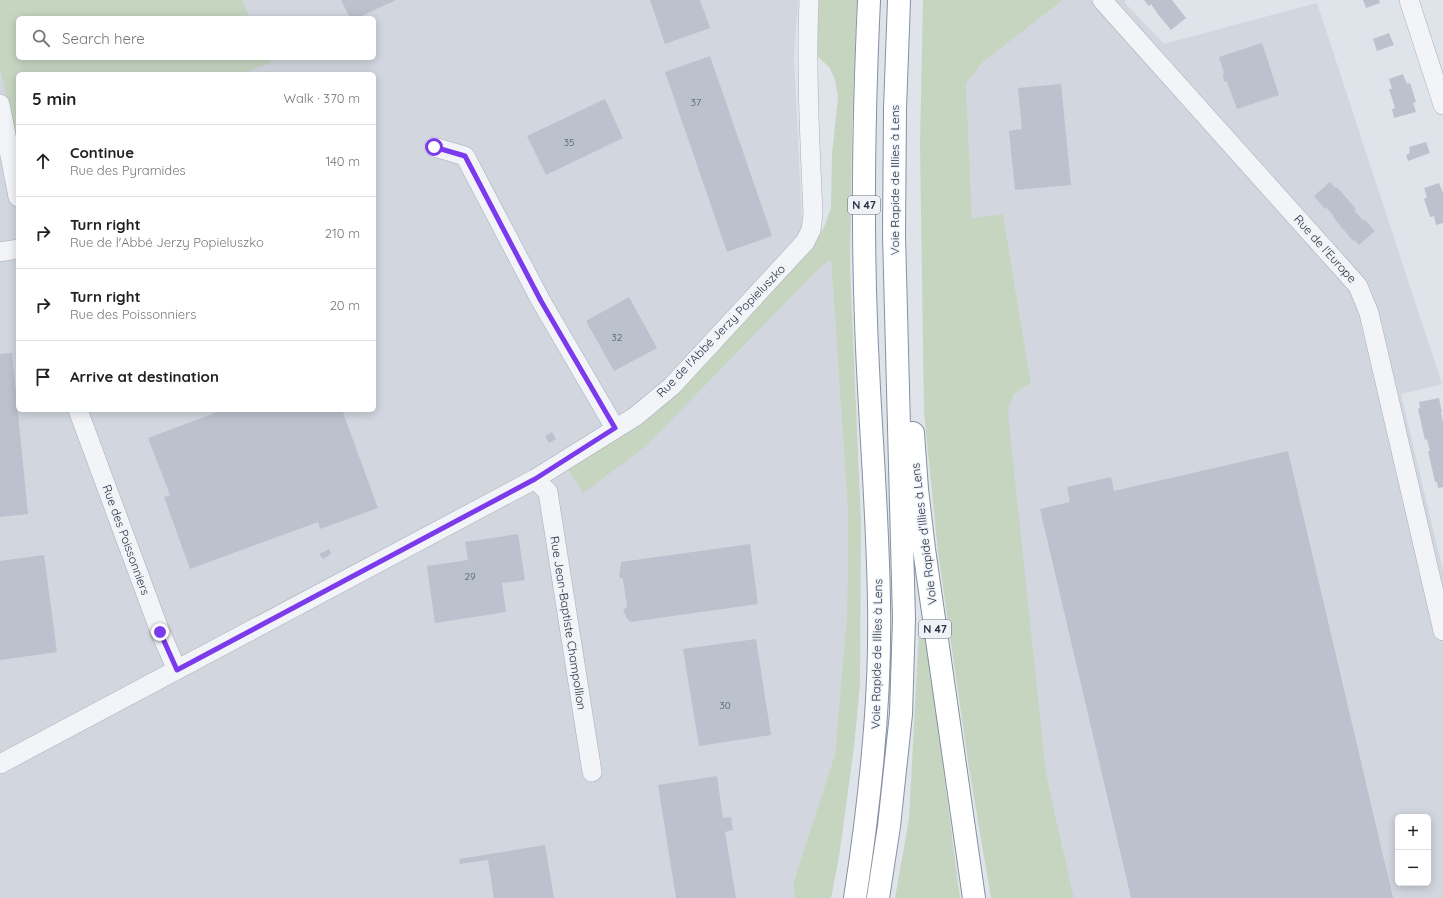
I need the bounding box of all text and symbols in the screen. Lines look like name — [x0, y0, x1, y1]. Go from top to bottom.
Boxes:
search box — [16, 16, 376, 60]
icon: search — [30, 27, 52, 49]
text: Search here — [62, 29, 145, 48]
text: 5 min — [32, 88, 76, 109]
text: Walk · 370 m — [283, 90, 360, 106]
house number: 37 — [691, 96, 701, 109]
street label: Voie Rapide de Illies à Lens — [887, 104, 902, 255]
house number: 35 — [564, 136, 574, 149]
route start — [425, 138, 443, 156]
text: Continue — [70, 143, 134, 162]
icon: ahead — [32, 150, 54, 172]
text: 140 m — [325, 153, 360, 169]
text: Rue des Pyramides — [70, 162, 186, 178]
road number: N 47 — [848, 196, 880, 214]
street label: Rue de l'Europe — [1291, 212, 1360, 286]
text: Turn right — [70, 215, 141, 234]
icon: right — [32, 222, 54, 244]
text: 210 m — [325, 225, 360, 241]
text: Rue de l'Abbé Jerzy Popieluszko — [70, 234, 264, 250]
street label: Rue de l'Abbé Jerzy Popieluszko — [653, 261, 788, 400]
text: Turn right — [70, 287, 141, 306]
icon: right — [32, 294, 54, 316]
text: 20 m — [330, 297, 360, 313]
text: Rue des Poissonniers — [70, 306, 196, 322]
house number: 32 — [612, 331, 623, 344]
icon: arrive — [32, 366, 54, 388]
text: Arrive at destination — [70, 367, 219, 386]
street label: Voie Rapide d’Illies à Lens — [907, 462, 940, 606]
street label: Rue des Poissonniers — [99, 482, 154, 598]
street label: Rue Jean-Baptiste Champollion — [547, 535, 590, 711]
house number: 29 — [464, 570, 476, 583]
street label: Voie Rapide de Illies à Lens — [868, 578, 885, 729]
road number: N 47 — [919, 620, 951, 638]
route end — [151, 623, 169, 641]
house number: 30 — [719, 699, 731, 712]
map controls — [1395, 814, 1431, 886]
button: + — [1395, 814, 1431, 850]
button: − — [1395, 850, 1431, 886]

